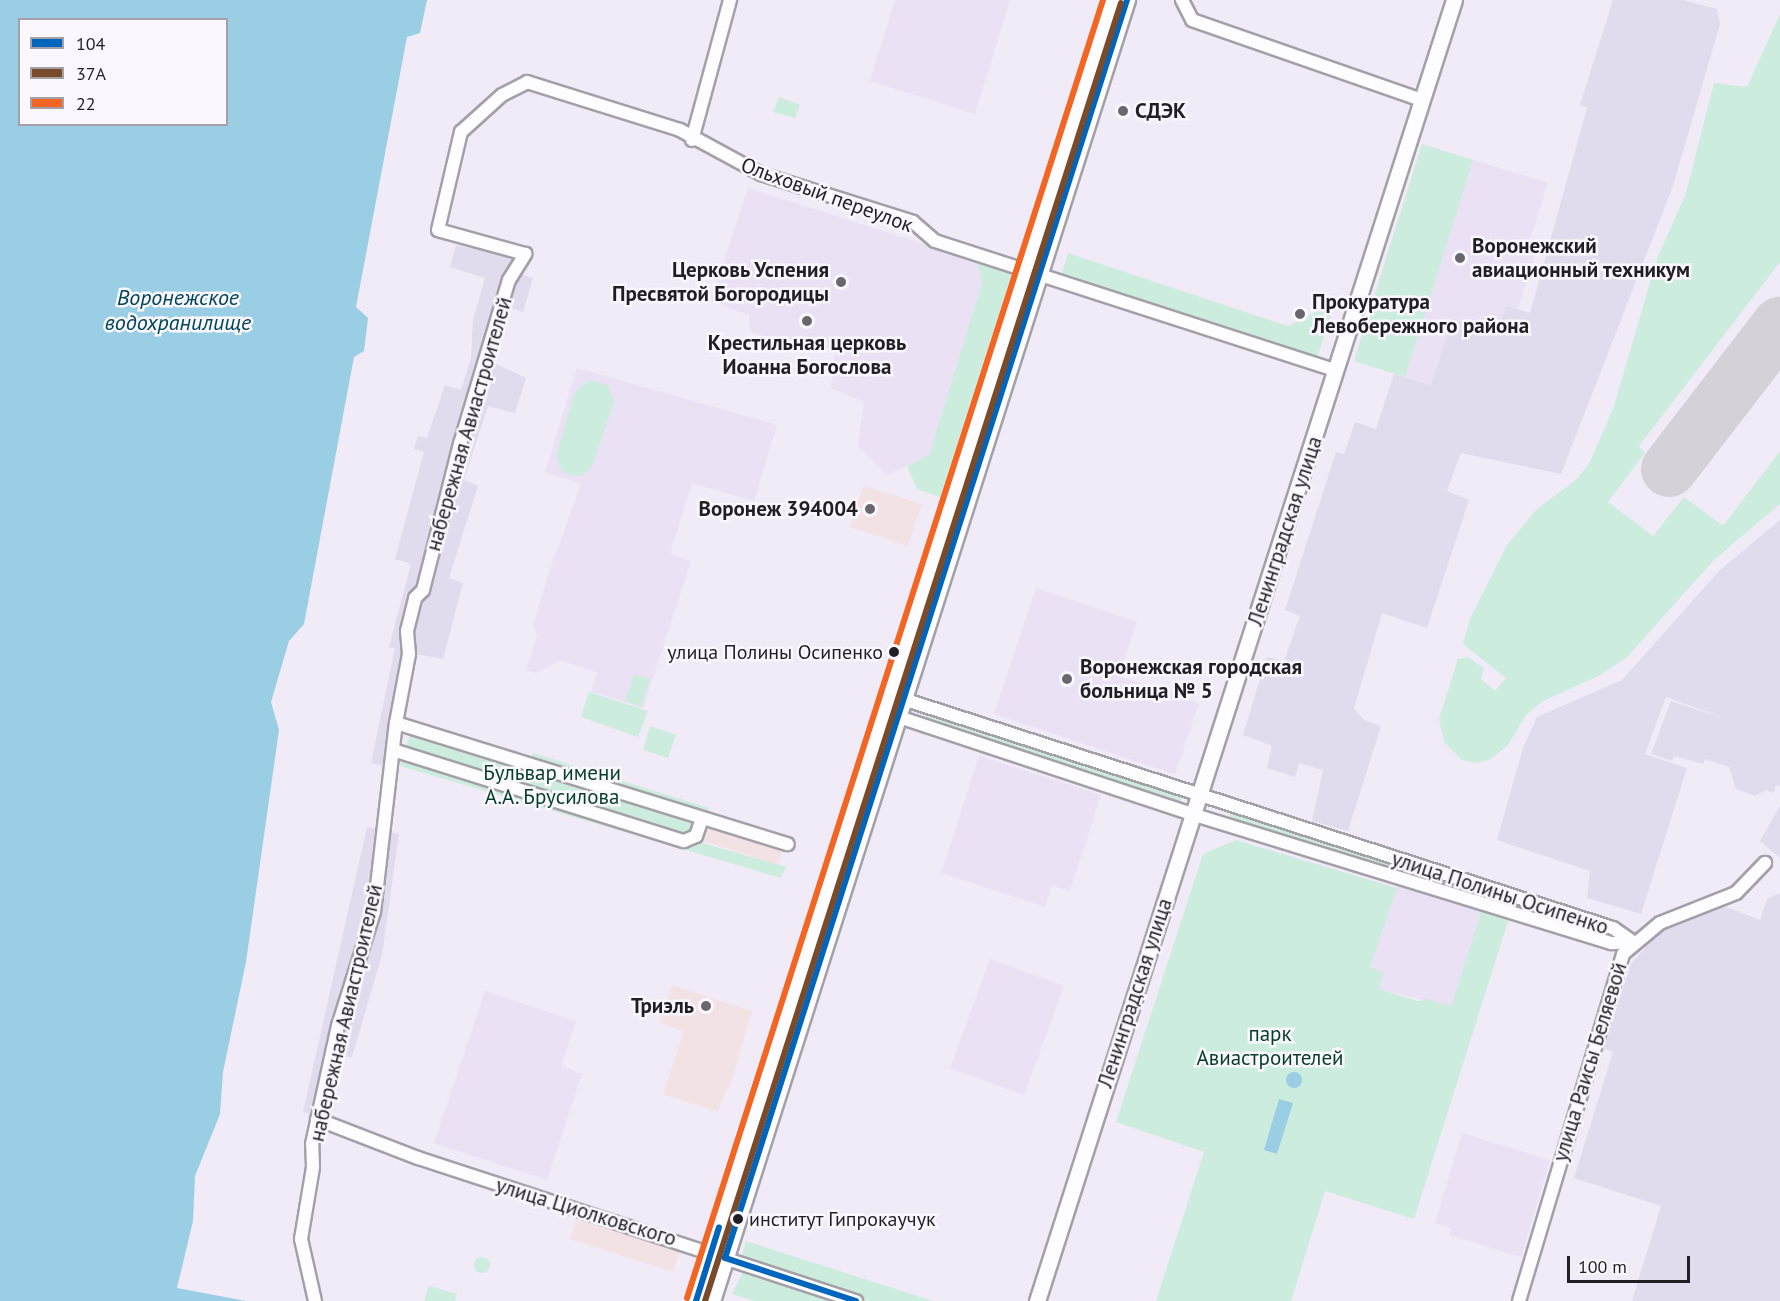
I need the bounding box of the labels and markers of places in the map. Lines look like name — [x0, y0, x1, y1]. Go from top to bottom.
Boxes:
place label: СДЭК — [1135, 98, 1186, 124]
marker: СДЭК — [1116, 104, 1130, 118]
place label: Воронежский авиационный техникум — [1472, 233, 1690, 283]
marker: Воронежский авиационный техникум — [1453, 251, 1467, 265]
place label: Церковь Успения Пресвятой Богородицы — [612, 257, 829, 307]
marker: Церковь Успения Пресвятой Богородицы — [834, 275, 848, 289]
place label: Прокуратура Левобережного района — [1312, 289, 1529, 339]
marker: Прокуратура Левобережного района — [1293, 307, 1307, 321]
marker: Крестильная церковь Иоанна Богослова — [800, 314, 814, 328]
place label: Крестильная церковь Иоанна Богослова — [708, 330, 906, 380]
place label: Воронеж 394004 — [699, 496, 858, 522]
marker: Воронеж 394004 — [863, 502, 877, 516]
place label: улица Полины Осипенко — [667, 640, 883, 664]
marker: улица Полины Осипенко — [888, 646, 900, 658]
place label: Воронежская городская больница № 5 — [1080, 654, 1302, 704]
marker: Воронежская городская больница № 5 — [1058, 670, 1076, 688]
place label: Триэль — [631, 993, 694, 1019]
marker: Триэль — [699, 999, 713, 1013]
place label: институт Гипрокаучук — [749, 1207, 936, 1231]
marker: институт Гипрокаучук — [732, 1213, 744, 1225]

